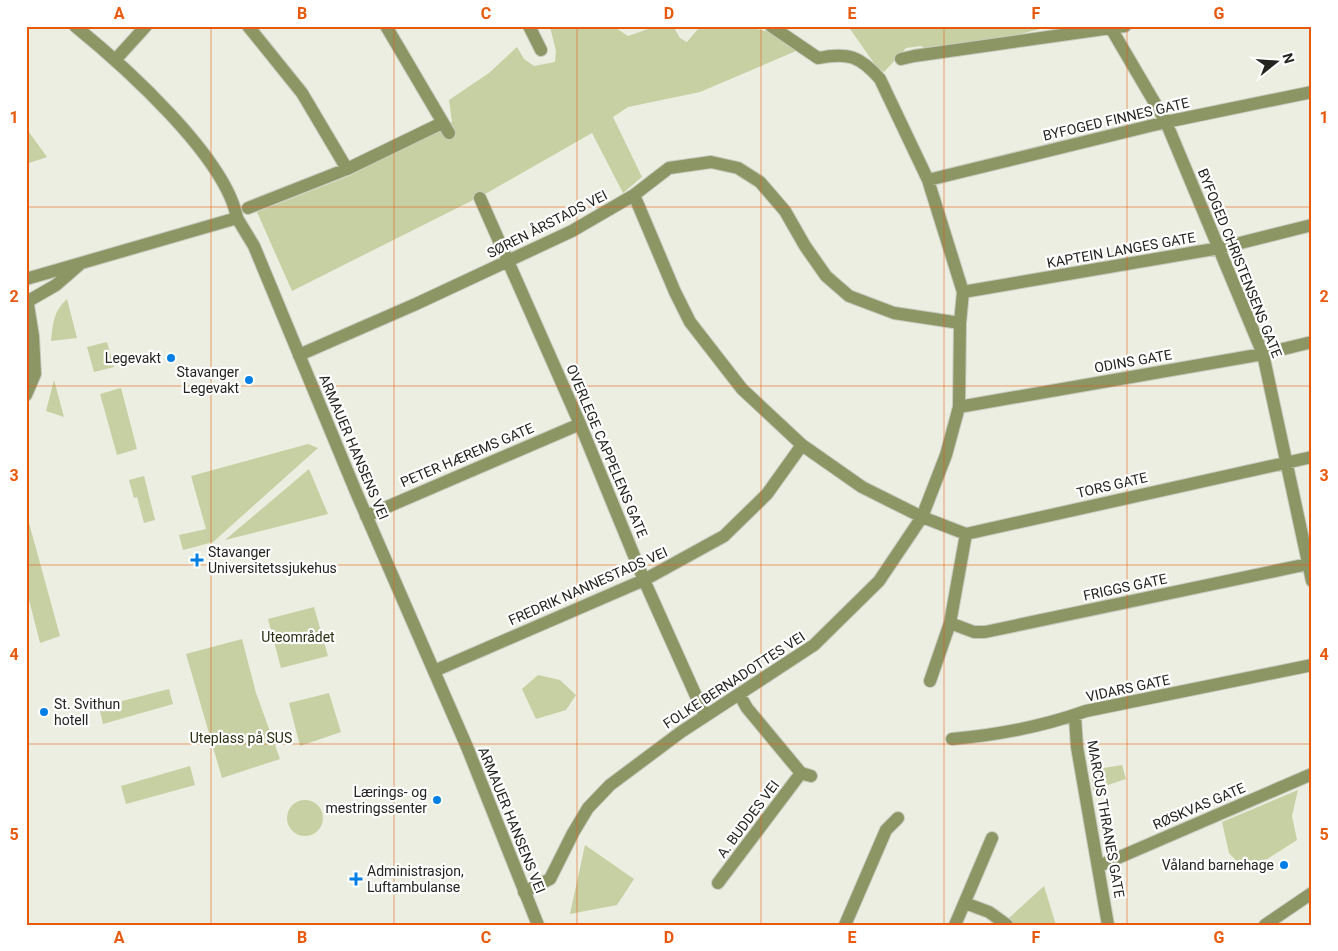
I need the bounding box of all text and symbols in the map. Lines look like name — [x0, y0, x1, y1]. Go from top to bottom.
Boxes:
text: A — [114, 4, 125, 23]
text: B — [297, 4, 307, 23]
text: C — [481, 4, 491, 23]
text: D — [664, 4, 674, 23]
text: E — [848, 4, 857, 23]
text: F — [1032, 4, 1041, 23]
text: G — [1214, 4, 1225, 23]
north arrow — [1250, 38, 1300, 88]
text: N — [1279, 51, 1298, 65]
street label: BYFOGED FINNES GATE — [1041, 94, 1191, 144]
text: 1 — [9, 108, 19, 127]
text: 1 — [1319, 108, 1329, 127]
street label: BYFOGED CHRISTENSENS GATE — [1195, 166, 1285, 360]
street label: SØREN ÅRSTADS VEI — [484, 186, 610, 261]
street label: KAPTEIN LANGES GATE — [1046, 229, 1197, 271]
text: 2 — [9, 287, 19, 306]
text: 2 — [1319, 287, 1329, 306]
street label: ODINS GATE — [1093, 346, 1173, 376]
place label: Legevakt — [105, 350, 161, 366]
marker: Legevakt — [165, 352, 177, 364]
street label: OVERLEGE CAPPELENS GATE — [563, 362, 651, 540]
place label: Stavanger Legevakt — [177, 364, 239, 396]
street label: ARMAUER HANSENS VEI — [316, 372, 392, 522]
marker: Stavanger Legevakt — [243, 374, 255, 386]
street label: PETER HÆREMS GATE — [398, 420, 536, 490]
text: 3 — [9, 466, 19, 485]
text: 3 — [1319, 466, 1329, 485]
street label: TORS GATE — [1075, 469, 1149, 501]
place label: Stavanger Universitetssjukehus — [208, 544, 337, 576]
street label: FREDRIK NANNESTADS VEI — [506, 544, 670, 628]
marker: Stavanger Universitetssjukehus — [190, 553, 204, 567]
street label: FRIGGS GATE — [1082, 570, 1168, 604]
street label: FOLKE BERNADOTTES VEI — [660, 628, 808, 732]
park label: Uteområdet — [261, 629, 335, 645]
text: 4 — [9, 645, 19, 664]
text: 4 — [1319, 645, 1329, 664]
street label: VIDARS GATE — [1085, 671, 1171, 705]
place label: St. Svithun hotell — [54, 696, 120, 728]
marker: St. Svithun hotell — [38, 706, 50, 718]
park label: Uteplass på SUS — [190, 730, 292, 746]
street label: MARCUS THRANES GATE — [1084, 739, 1128, 899]
street label: ARMAUER HANSENS VEI — [475, 745, 549, 895]
street label: A. BUDDES VEI — [714, 777, 782, 861]
street label: RØSKVAS GATE — [1150, 779, 1248, 833]
place label: Lærings- og mestringssenter — [325, 784, 427, 816]
marker: Lærings- og mestringssenter — [431, 794, 443, 806]
text: 5 — [9, 825, 19, 844]
text: 5 — [1319, 825, 1329, 844]
place label: Våland barnehage — [1162, 857, 1274, 873]
marker: Våland barnehage — [1278, 859, 1290, 871]
place label: Administrasjon, Luftambulanse — [367, 863, 464, 895]
marker: Administrasjon, Luftambulanse — [349, 872, 363, 886]
text: A — [114, 928, 125, 947]
text: B — [297, 928, 307, 947]
text: C — [481, 928, 491, 947]
text: D — [664, 928, 674, 947]
text: E — [848, 928, 857, 947]
text: F — [1032, 928, 1041, 947]
text: G — [1214, 928, 1225, 947]

